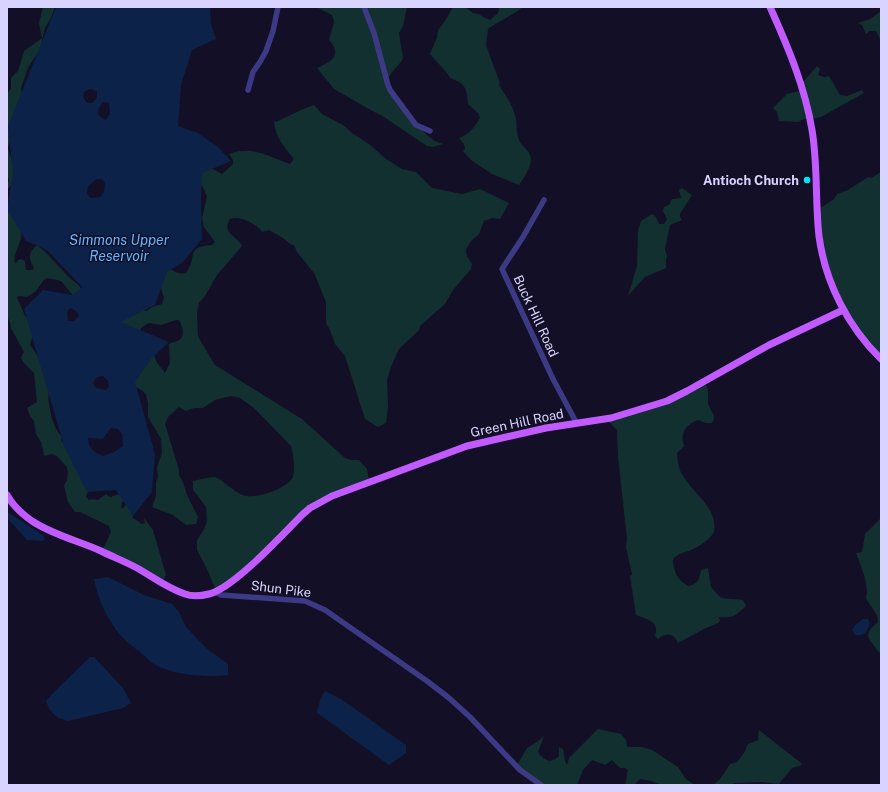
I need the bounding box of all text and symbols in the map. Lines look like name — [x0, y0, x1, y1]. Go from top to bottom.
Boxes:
place label: Antioch Church — [703, 173, 799, 188]
marker: Antioch Church — [802, 175, 812, 185]
water label: Simmons Upper Reservoir — [69, 232, 170, 264]
street label: Buck Hill Road — [510, 273, 562, 359]
street label: Green Hill Road — [469, 406, 565, 440]
street label: Shun Pike — [250, 578, 312, 600]

